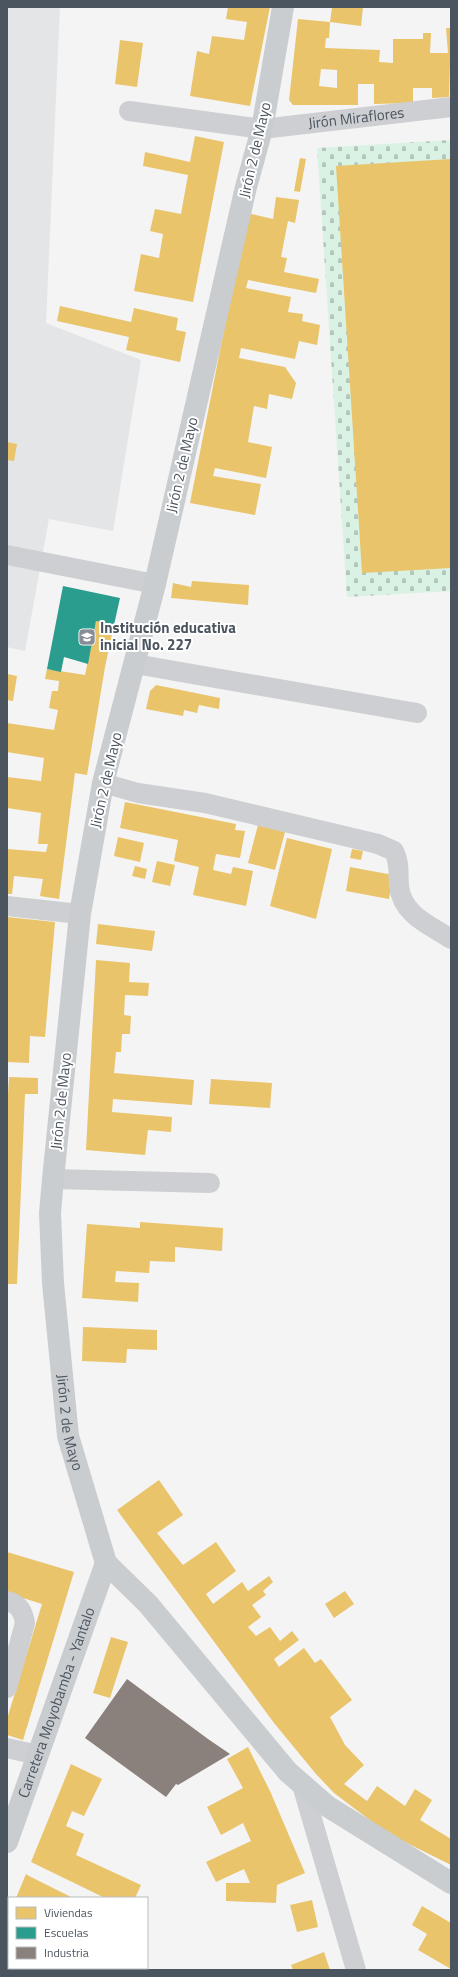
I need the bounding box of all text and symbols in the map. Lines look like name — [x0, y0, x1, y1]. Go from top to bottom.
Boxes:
street label: Jirón 2 de Mayo — [232, 100, 277, 200]
street label: Jirón Miraflores — [307, 101, 405, 135]
street label: Jirón 2 de Mayo — [159, 415, 204, 515]
place label: Institución educativa inicial No. 227 — [100, 616, 236, 656]
school or university icon: Institución educativa inicial No. 227 — [77, 627, 97, 647]
street label: Jirón 2 de Mayo — [83, 730, 128, 830]
street label: Jirón 2 de Mayo — [44, 1051, 77, 1151]
street label: Jirón 2 de Mayo — [51, 1373, 90, 1473]
street label: Carretera Moyobamba - Yantalo — [12, 1604, 101, 1801]
legend — [8, 1897, 148, 1969]
text: Viviendas — [44, 1903, 93, 1922]
text: Escuelas — [44, 1923, 89, 1942]
text: Industria — [44, 1943, 89, 1962]

